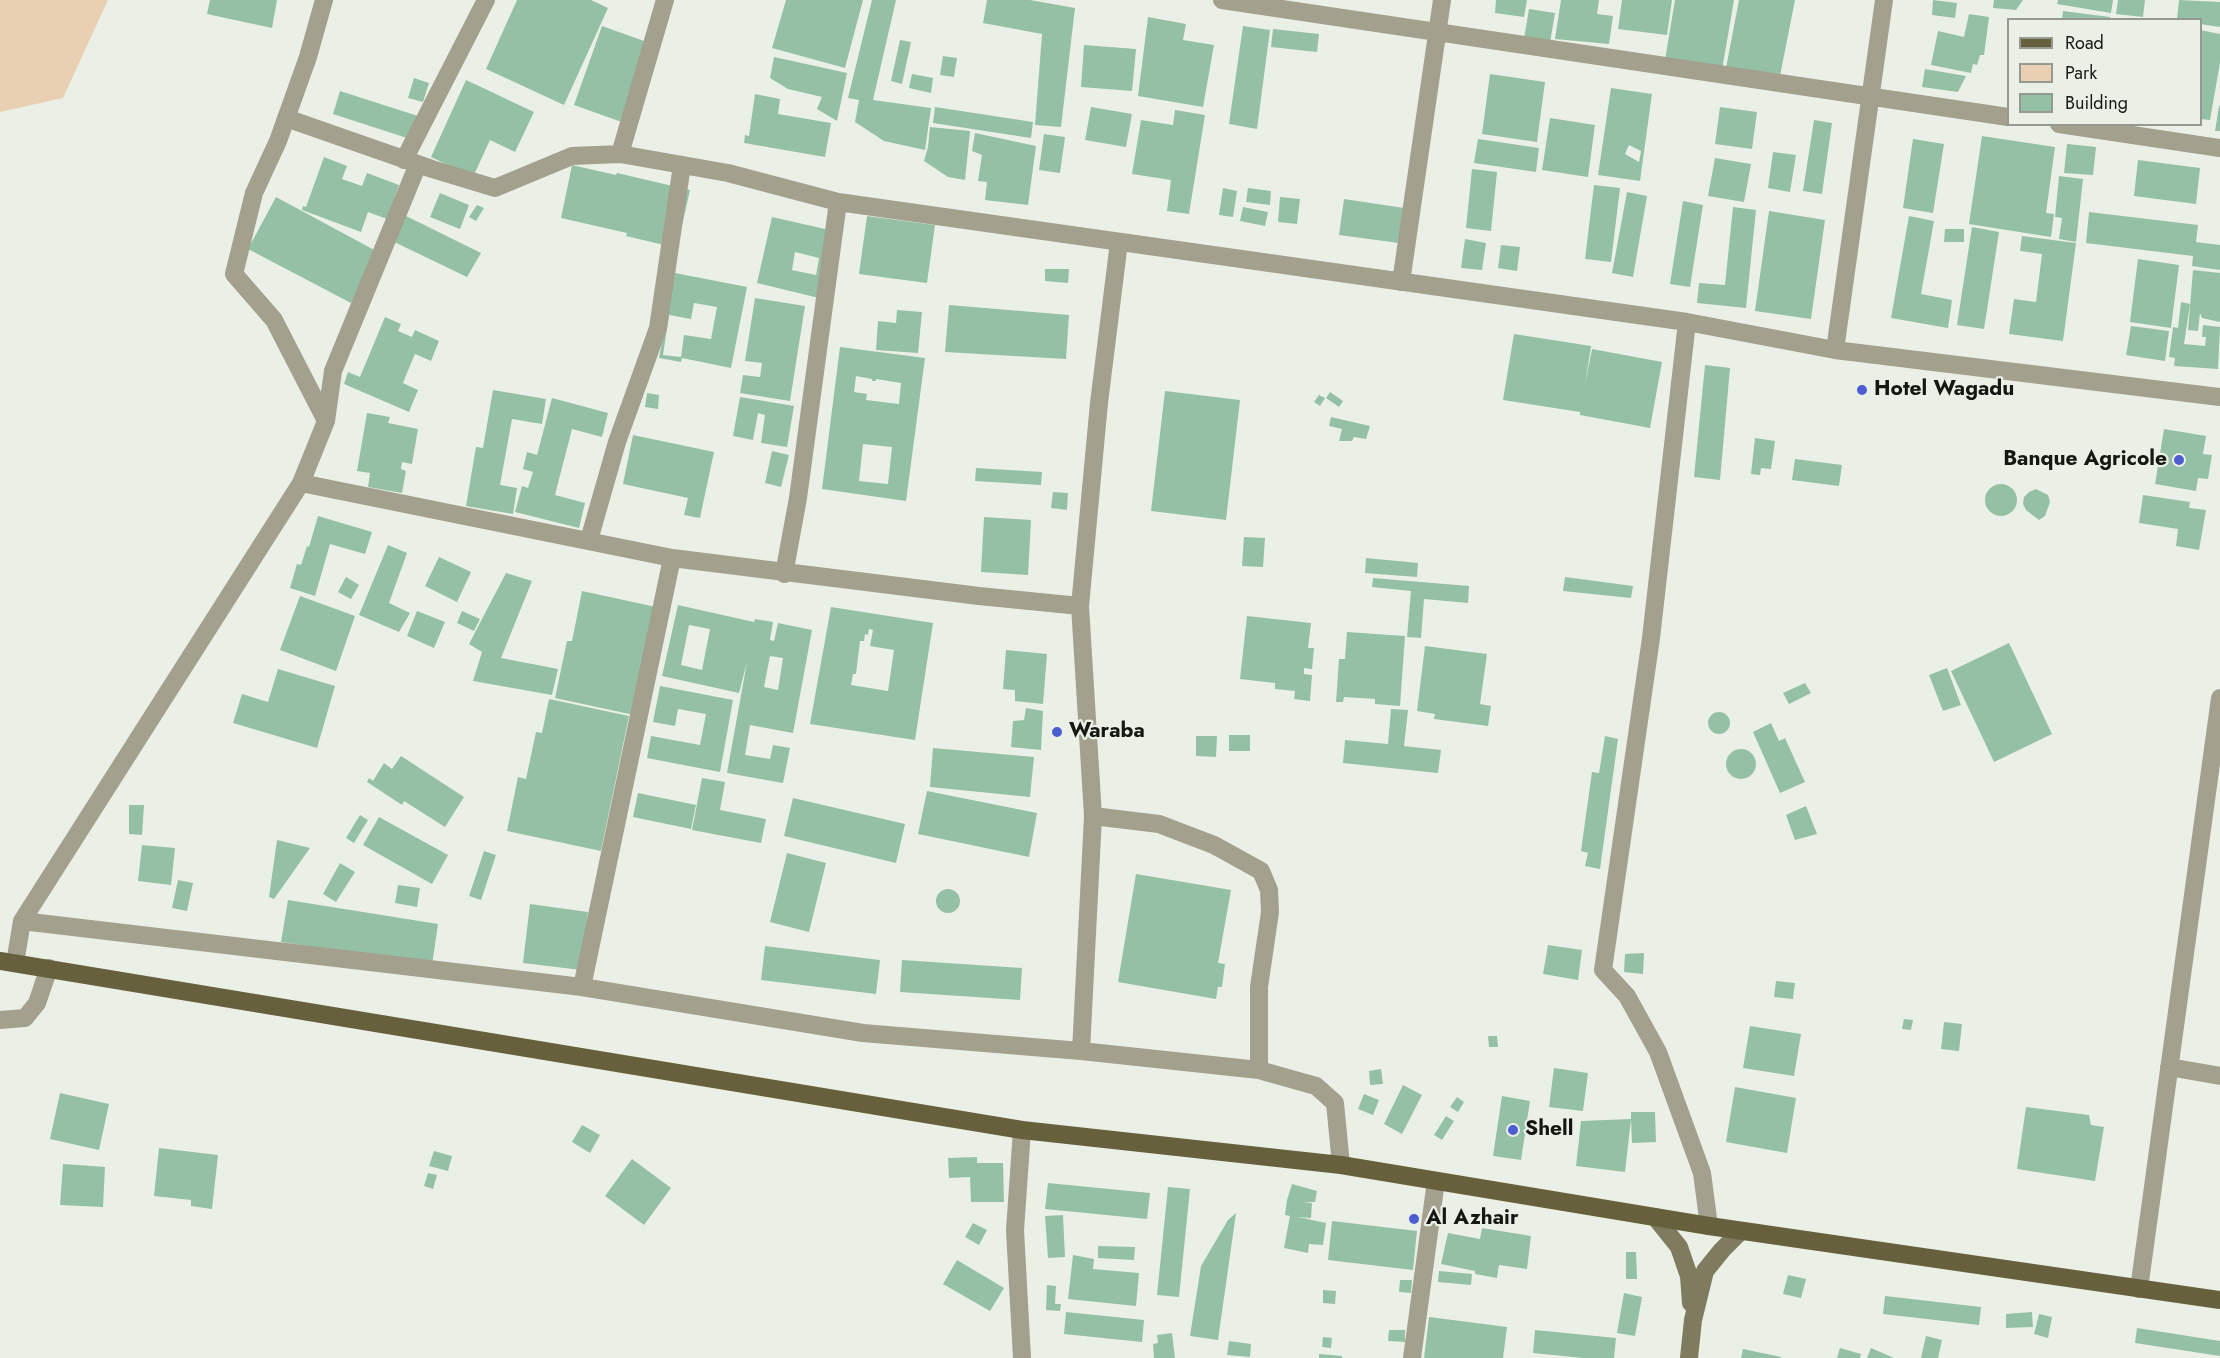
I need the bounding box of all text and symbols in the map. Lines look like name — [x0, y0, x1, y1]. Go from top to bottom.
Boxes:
legend — [2007, 18, 2202, 126]
text: Road — [2065, 30, 2104, 56]
text: Park — [2065, 60, 2097, 86]
text: Building — [2065, 90, 2128, 116]
place label: Hotel Wagadu — [1874, 377, 2014, 403]
marker: Hotel Wagadu — [1855, 383, 1869, 397]
place label: Banque Agricole — [2003, 447, 2167, 473]
marker: Banque Agricole — [2172, 453, 2186, 467]
place label: Waraba — [1069, 719, 1145, 745]
marker: Waraba — [1050, 725, 1064, 739]
place label: Shell — [1525, 1117, 1573, 1143]
marker: Shell — [1506, 1123, 1520, 1137]
place label: Al Azhair — [1426, 1206, 1519, 1232]
marker: Al Azhair — [1407, 1212, 1421, 1226]

